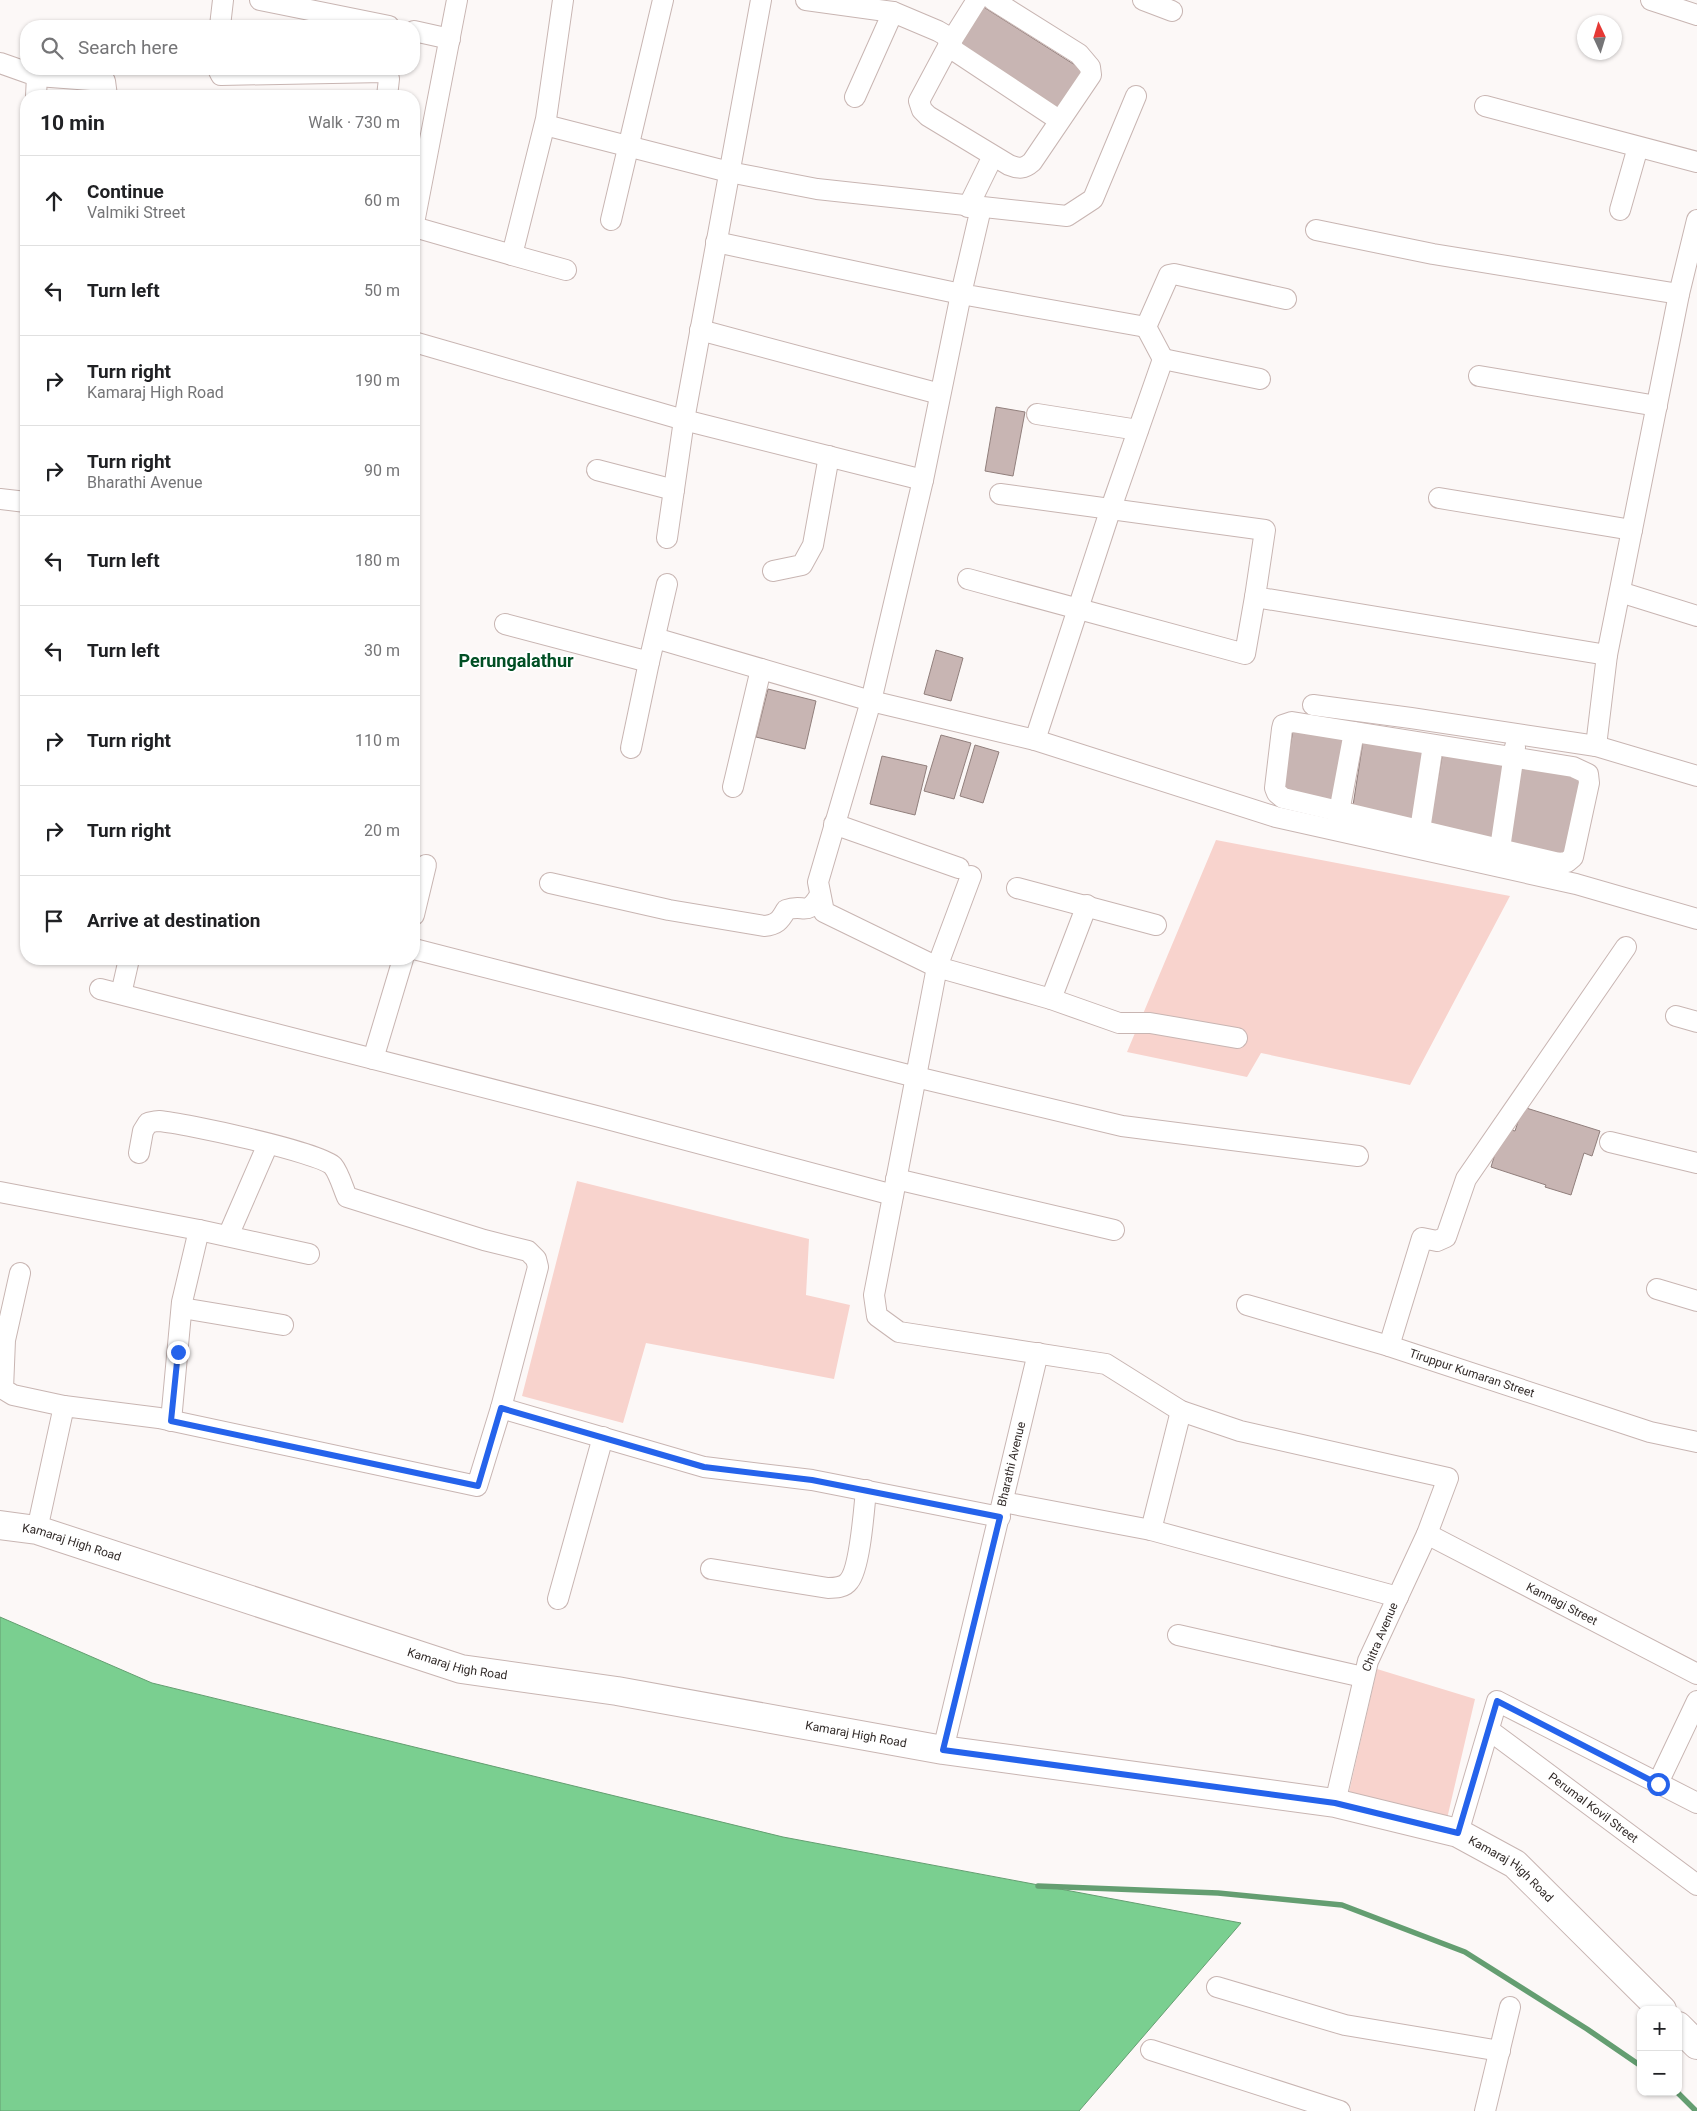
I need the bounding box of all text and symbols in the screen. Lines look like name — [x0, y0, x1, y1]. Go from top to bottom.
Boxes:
north arrow — [1577, 15, 1622, 60]
search box — [20, 20, 420, 75]
icon: search — [38, 34, 66, 62]
text: Search here — [78, 36, 178, 59]
text: 10 min — [40, 111, 105, 135]
text: Walk · 730 m — [308, 113, 400, 132]
text: Continue — [87, 180, 164, 203]
icon: ahead — [40, 187, 68, 215]
text: 60 m — [364, 191, 400, 210]
text: Valmiki Street — [87, 203, 186, 222]
icon: left — [40, 277, 68, 305]
text: Turn left — [87, 279, 160, 302]
text: 50 m — [364, 281, 400, 300]
text: Turn right — [87, 360, 171, 383]
icon: right — [40, 367, 68, 395]
text: 190 m — [355, 371, 400, 390]
text: Kamaraj High Road — [87, 383, 224, 402]
text: Turn right — [87, 450, 171, 473]
icon: right — [40, 457, 68, 485]
text: 90 m — [364, 461, 400, 480]
text: Bharathi Avenue — [87, 473, 203, 492]
icon: left — [40, 547, 68, 575]
text: Turn left — [87, 549, 160, 572]
text: 180 m — [355, 551, 400, 570]
icon: left — [40, 637, 68, 665]
text: Turn left — [87, 639, 160, 662]
text: 30 m — [364, 641, 400, 660]
district label: Perungalathur — [458, 650, 574, 671]
icon: right — [40, 727, 68, 755]
text: Turn right — [87, 729, 171, 752]
text: 110 m — [355, 731, 400, 750]
icon: right — [40, 817, 68, 845]
text: Turn right — [87, 819, 171, 842]
text: 20 m — [364, 821, 400, 840]
icon: arrive — [40, 907, 68, 935]
text: Arrive at destination — [87, 909, 260, 932]
route end — [167, 1341, 190, 1364]
street label: Tiruppur Kumaran Street — [1408, 1346, 1536, 1400]
street label: Bharathi Avenue — [995, 1420, 1028, 1508]
street label: Kamaraj High Road — [21, 1521, 123, 1564]
street label: Kannagi Street — [1524, 1580, 1600, 1628]
street label: Chitra Avenue — [1359, 1600, 1401, 1674]
street label: Kamaraj High Road — [406, 1645, 508, 1682]
street label: Kamaraj High Road — [804, 1718, 908, 1750]
street label: Perumal Kovil Street — [1546, 1770, 1641, 1846]
route start — [1647, 1773, 1670, 1796]
street label: Kamaraj High Road — [1466, 1833, 1556, 1905]
map controls — [1637, 2006, 1682, 2096]
button: + — [1637, 2006, 1682, 2051]
button: − — [1637, 2051, 1682, 2096]

